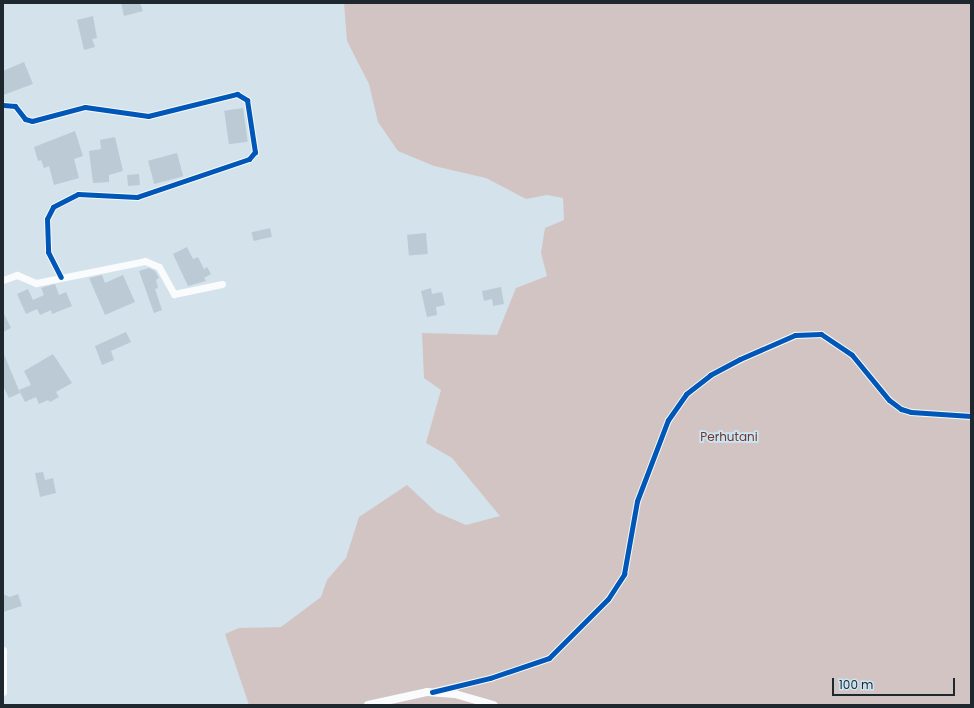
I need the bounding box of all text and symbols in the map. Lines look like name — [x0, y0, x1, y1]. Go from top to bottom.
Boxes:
park label: Perhutani — [700, 430, 758, 444]
scale bar — [834, 670, 957, 696]
text: 100 m — [839, 676, 873, 693]

